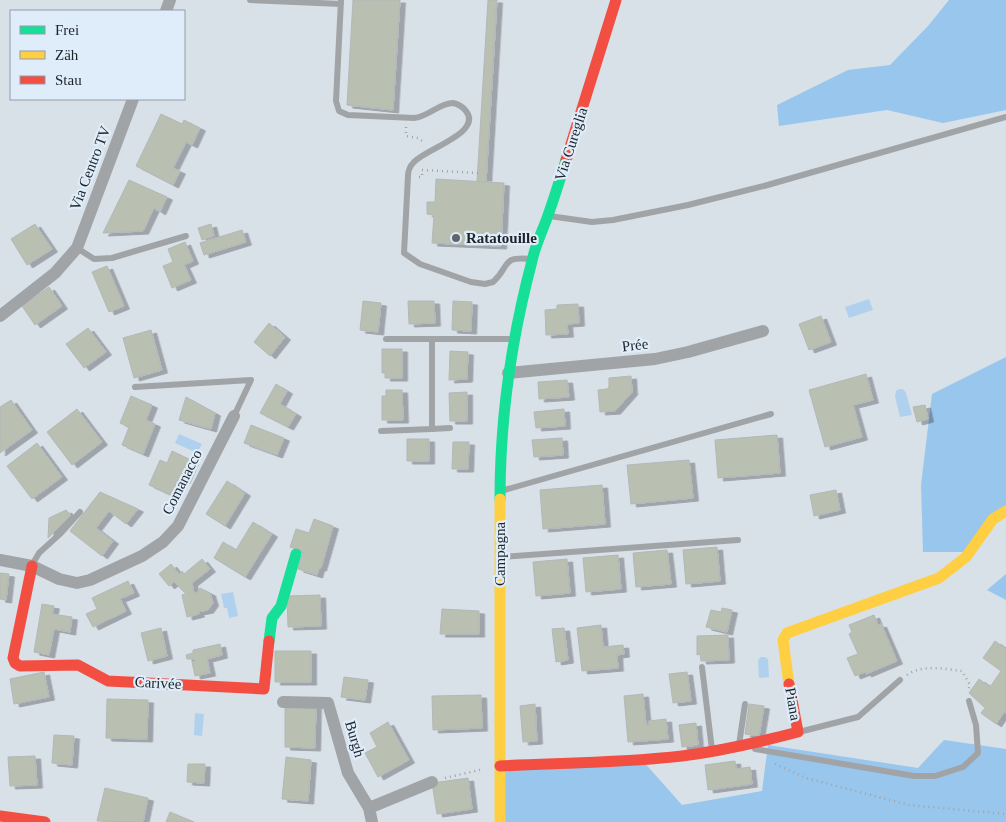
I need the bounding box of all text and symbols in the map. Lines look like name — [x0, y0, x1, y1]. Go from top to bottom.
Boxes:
legend — [10, 10, 185, 100]
text: Frei — [55, 22, 79, 38]
text: Zäh — [55, 47, 79, 63]
text: Stau — [55, 72, 82, 88]
street label: Via Cureglia — [552, 105, 590, 183]
street label: Via Centro TV — [67, 124, 113, 212]
place label: Ratatouille — [466, 230, 537, 246]
marker: Ratatouille — [450, 232, 462, 244]
street label: Prée — [621, 335, 650, 355]
street label: Comanacco — [159, 447, 205, 517]
street label: Campagna — [492, 522, 508, 586]
street label: Carivée — [134, 674, 182, 692]
street label: Piana — [782, 686, 804, 722]
street label: Burgh — [342, 719, 368, 760]

